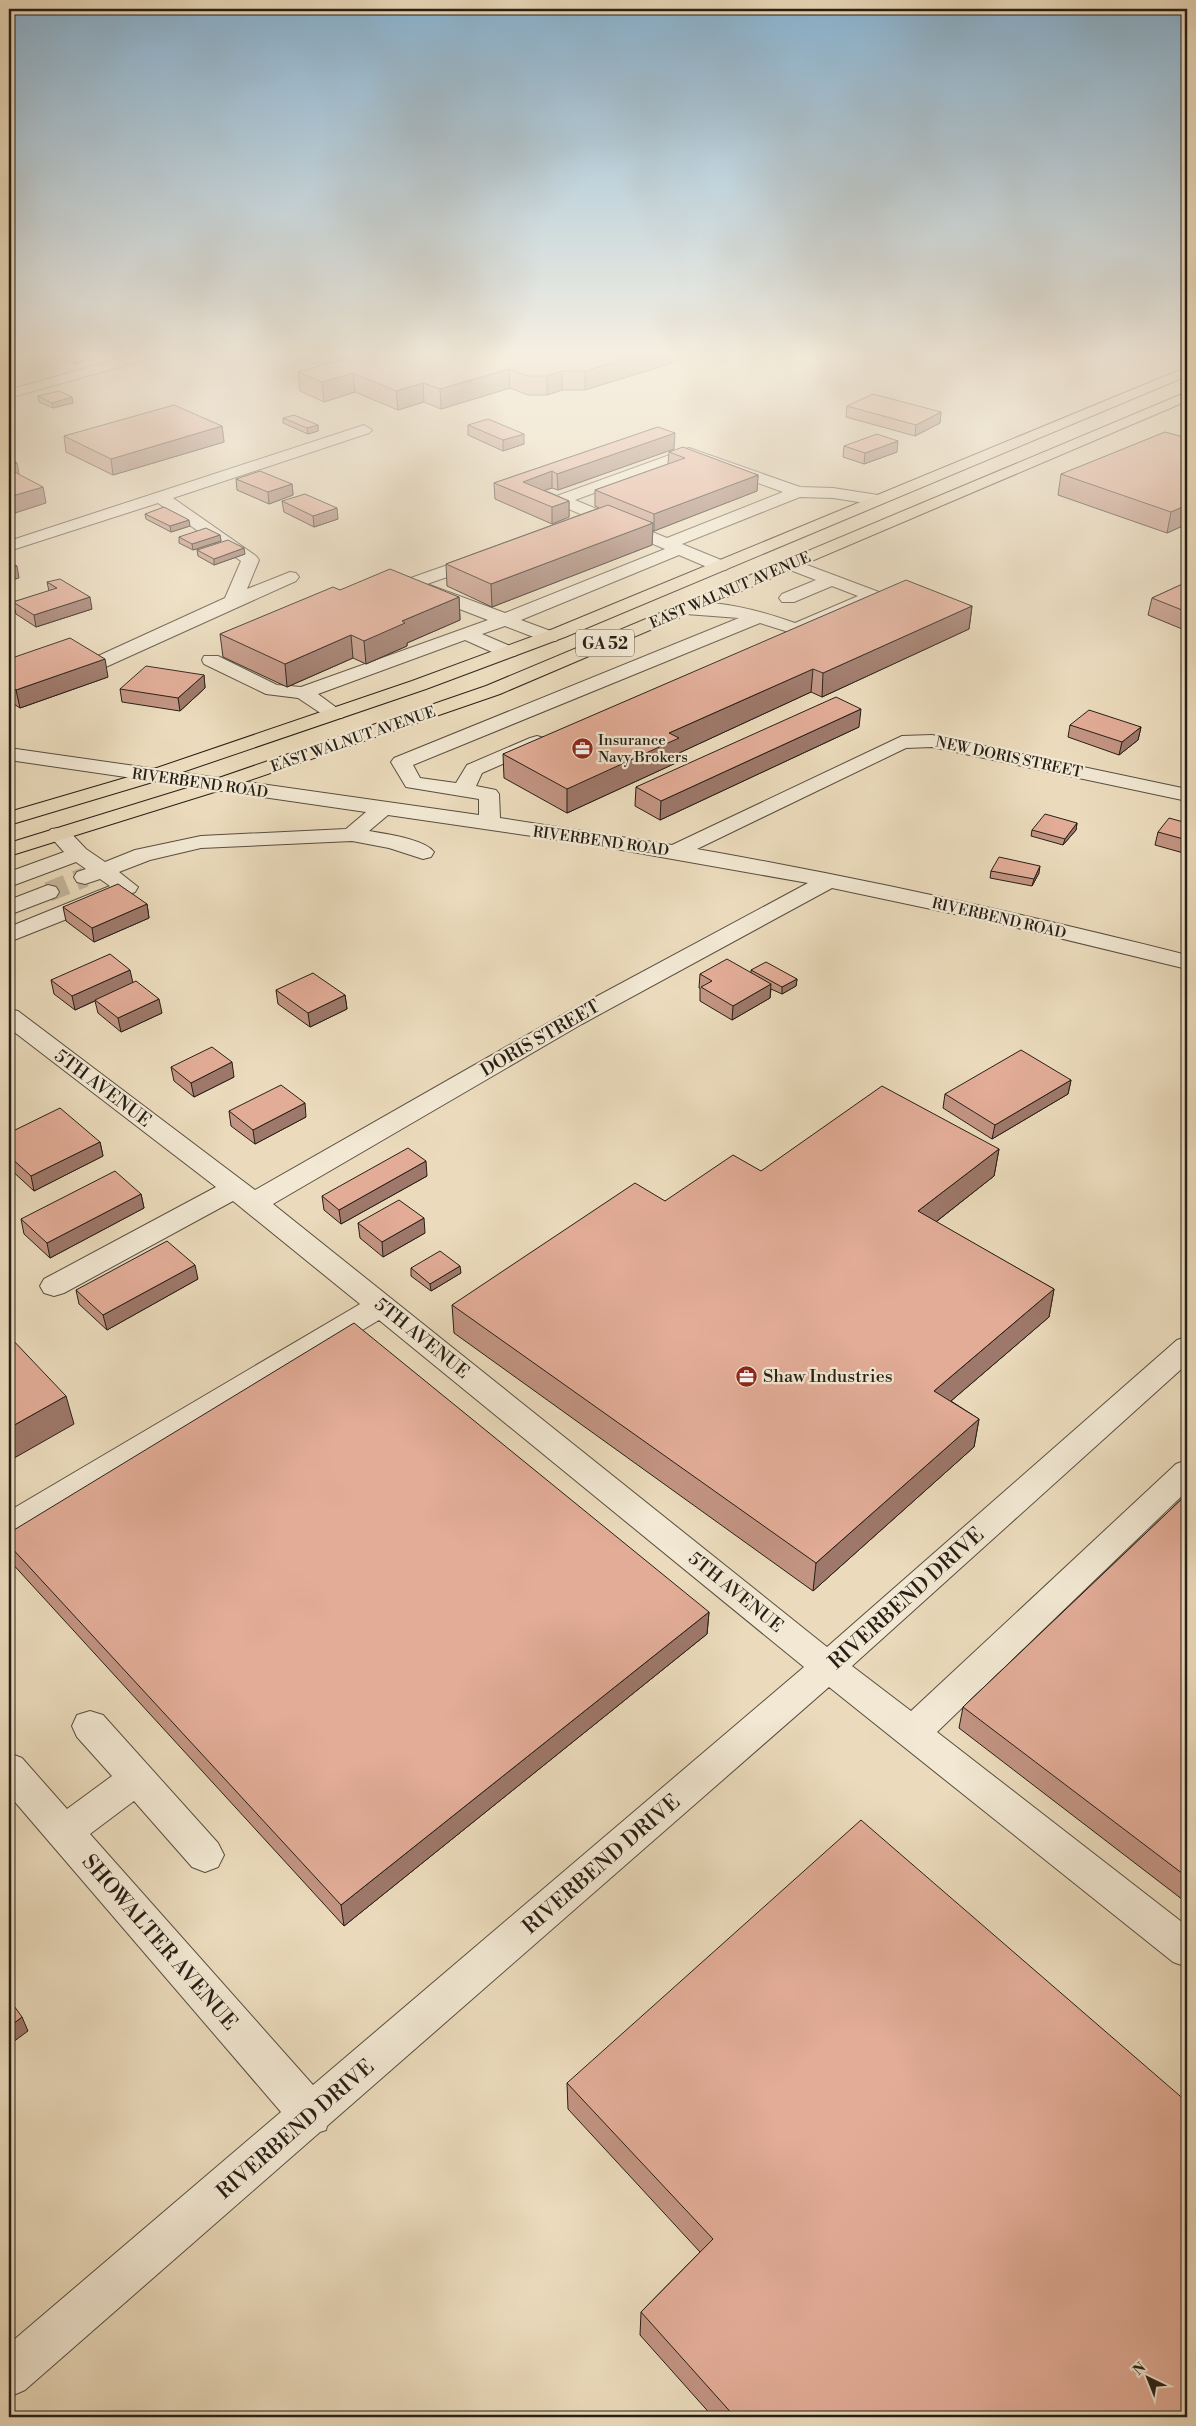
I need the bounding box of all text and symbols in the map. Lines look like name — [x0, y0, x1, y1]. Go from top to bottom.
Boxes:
street label: EAST WALNUT AVENUE — [647, 548, 814, 633]
road number: GA 52 — [576, 630, 634, 656]
street label: EAST WALNUT AVENUE — [268, 702, 438, 777]
place label: Insurance Navy Brokers — [598, 731, 688, 767]
street label: NEW DORIS STREET — [934, 733, 1084, 782]
office icon: Insurance Navy Brokers — [570, 737, 594, 761]
street label: RIVERBEND ROAD — [131, 765, 269, 802]
street label: RIVERBEND ROAD — [532, 823, 670, 860]
street label: RIVERBEND ROAD — [930, 894, 1068, 943]
street label: DORIS STREET — [476, 995, 604, 1082]
street label: 5TH AVENUE — [50, 1044, 156, 1132]
street label: 5TH AVENUE — [370, 1293, 474, 1384]
office icon: Shaw Industries — [735, 1364, 759, 1388]
place label: Shaw Industries — [763, 1365, 893, 1388]
street label: RIVERBEND DRIVE — [824, 1522, 990, 1675]
street label: 5TH AVENUE — [684, 1547, 788, 1638]
street label: RIVERBEND DRIVE — [518, 1789, 686, 1940]
street label: SHOWALTER AVENUE — [76, 1850, 243, 2036]
street label: RIVERBEND DRIVE — [212, 2054, 380, 2205]
north arrow — [1124, 2354, 1174, 2404]
text: N — [1130, 2359, 1150, 2380]

